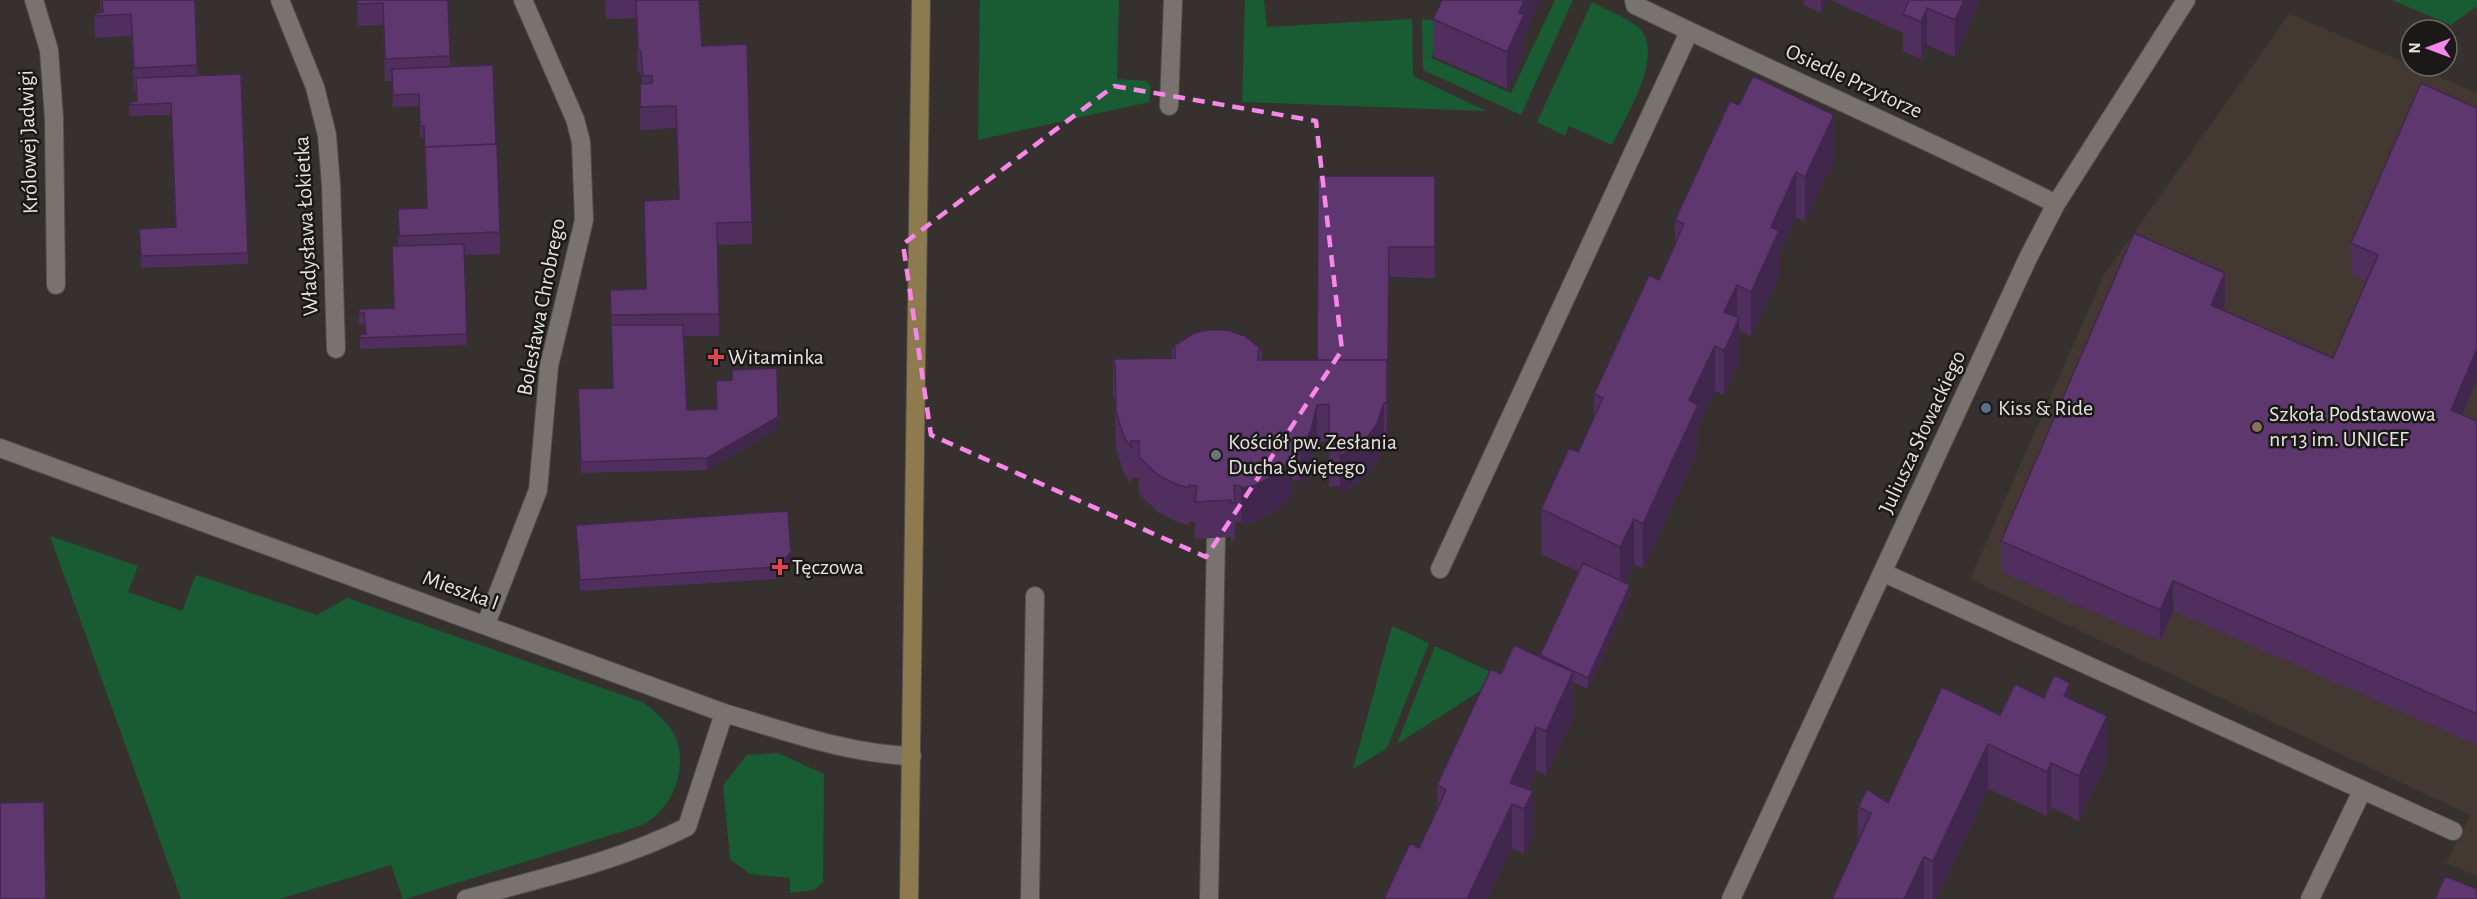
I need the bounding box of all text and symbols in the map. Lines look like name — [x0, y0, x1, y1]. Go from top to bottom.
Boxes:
north arrow — [2399, 18, 2459, 78]
street label: Osiedle Przytorze — [1782, 40, 1926, 122]
text: N — [2407, 42, 2423, 54]
street label: Królowej Jadwigi — [14, 70, 42, 214]
street label: Władysława Łokietka — [290, 135, 322, 317]
street label: Bolesława Chrobrego — [513, 216, 569, 398]
place label: Witaminka — [728, 346, 824, 368]
street label: Juliusza Słowackiego — [1875, 347, 1969, 517]
marker: Witaminka — [709, 350, 723, 364]
place label: Kiss & Ride — [1998, 397, 2093, 419]
marker: Kiss & Ride — [1979, 401, 1993, 415]
place label: Szkoła Podstawowa nr 13 im. UNICEF — [2269, 403, 2436, 450]
marker: Szkoła Podstawowa nr 13 im. UNICEF — [2250, 420, 2264, 434]
place label: Kościół pw. Zesłania Ducha Świętego — [1228, 431, 1397, 478]
marker: Kościół pw. Zesłania Ducha Świętego — [1209, 448, 1223, 462]
place label: Tęczowa — [792, 556, 864, 578]
marker: Tęczowa — [773, 560, 787, 574]
street label: Mieszka I — [420, 566, 502, 614]

